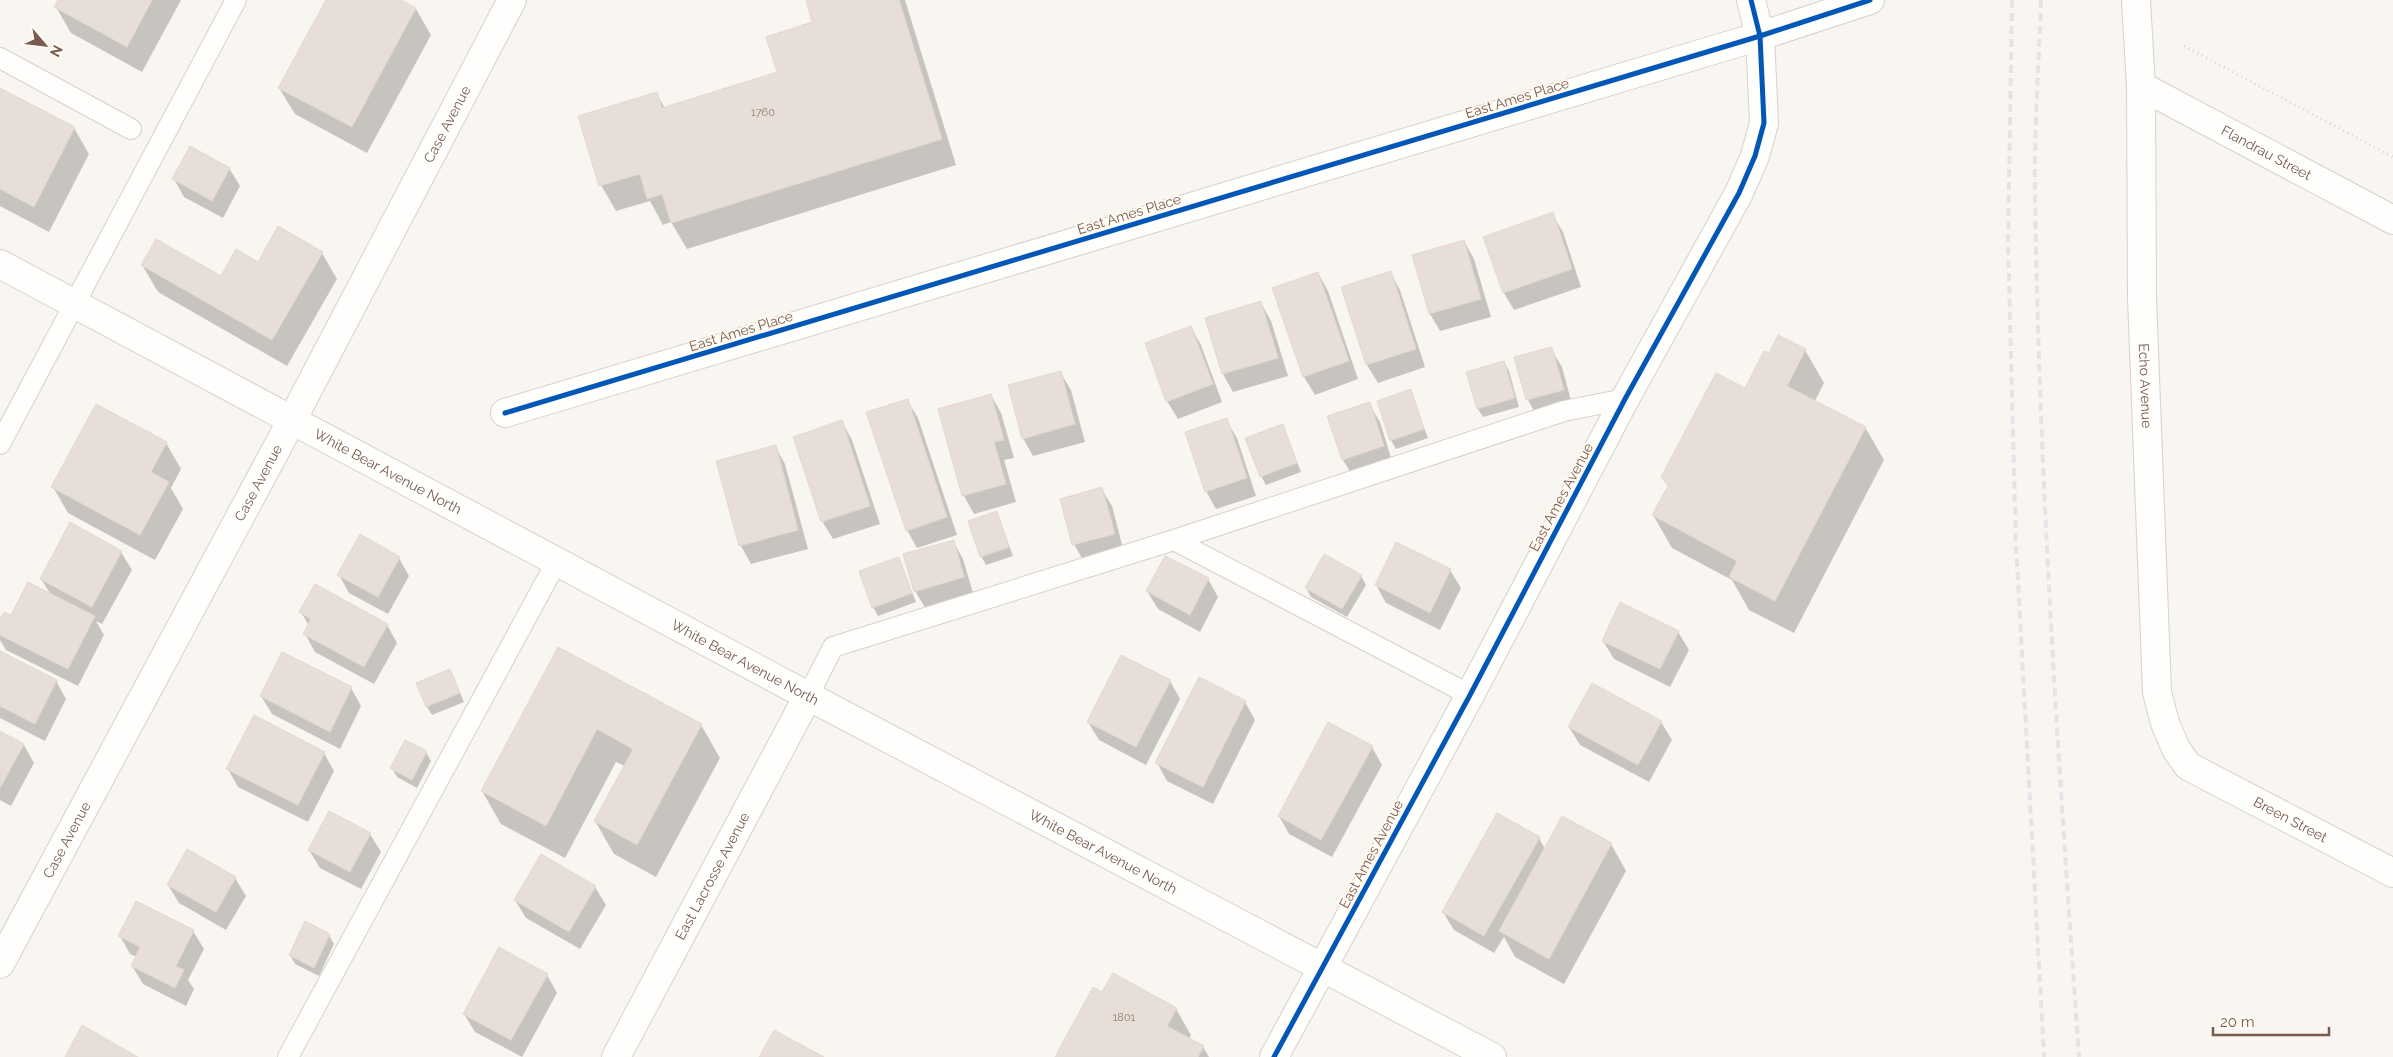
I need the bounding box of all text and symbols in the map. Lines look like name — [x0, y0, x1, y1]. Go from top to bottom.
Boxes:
north arrow — [20, 20, 70, 70]
text: N — [47, 43, 66, 60]
street label: East Ames Place — [1463, 75, 1571, 121]
street label: Case Avenue — [420, 83, 474, 165]
house number: 1760 — [751, 106, 775, 119]
street label: Flandrau Street — [2219, 122, 2314, 183]
street label: East Ames Place — [1075, 191, 1183, 237]
street label: East Ames Place — [687, 308, 795, 354]
street label: Echo Avenue — [2136, 343, 2155, 428]
street label: White Bear Avenue North — [312, 426, 464, 517]
street label: East Ames Avenue — [1526, 440, 1596, 554]
street label: Case Avenue — [231, 442, 285, 524]
street label: White Bear Avenue North — [669, 617, 822, 708]
street label: Breen Street — [2251, 794, 2330, 845]
street label: East Ames Avenue — [1336, 797, 1406, 911]
street label: Case Avenue — [40, 799, 94, 881]
street label: White Bear Avenue North — [1027, 806, 1180, 897]
street label: East Lacrosse Avenue — [672, 810, 753, 942]
scale bar — [2213, 1004, 2329, 1036]
house number: 1801 — [1113, 1011, 1136, 1024]
text: 20 m — [2220, 1013, 2255, 1031]

